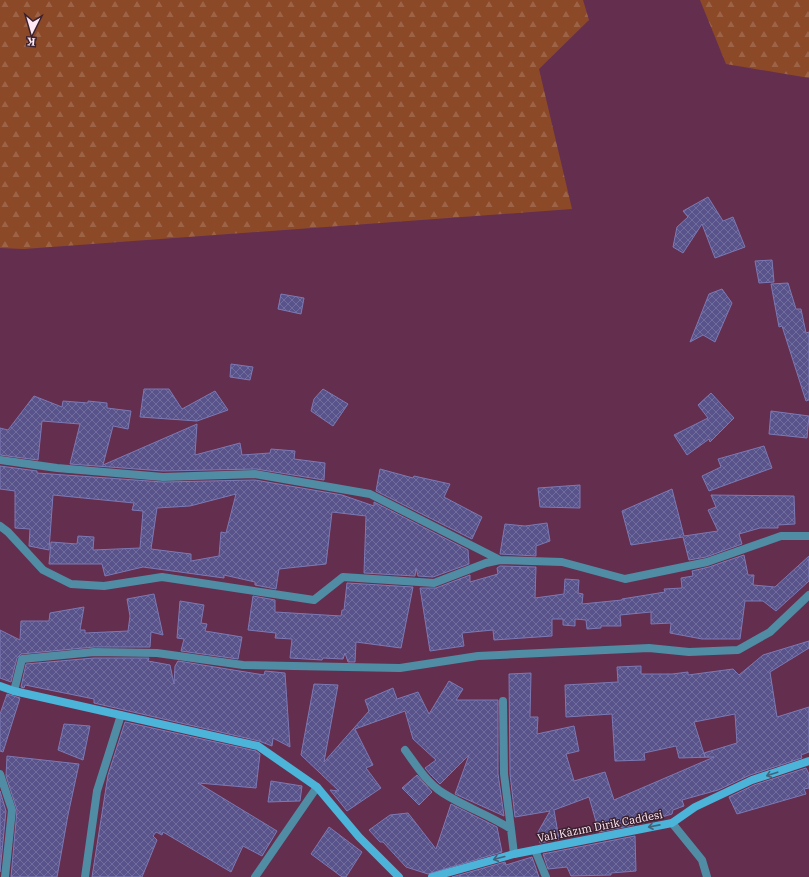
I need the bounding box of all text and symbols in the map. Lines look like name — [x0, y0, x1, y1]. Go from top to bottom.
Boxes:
north arrow — [12, 12, 52, 52]
text: K — [26, 35, 36, 49]
one-way arrow — [766, 770, 778, 778]
street label: Vali Kâzım Dirik Caddesi — [536, 807, 664, 845]
one-way arrow — [648, 823, 661, 831]
one-way arrow — [493, 855, 506, 863]

